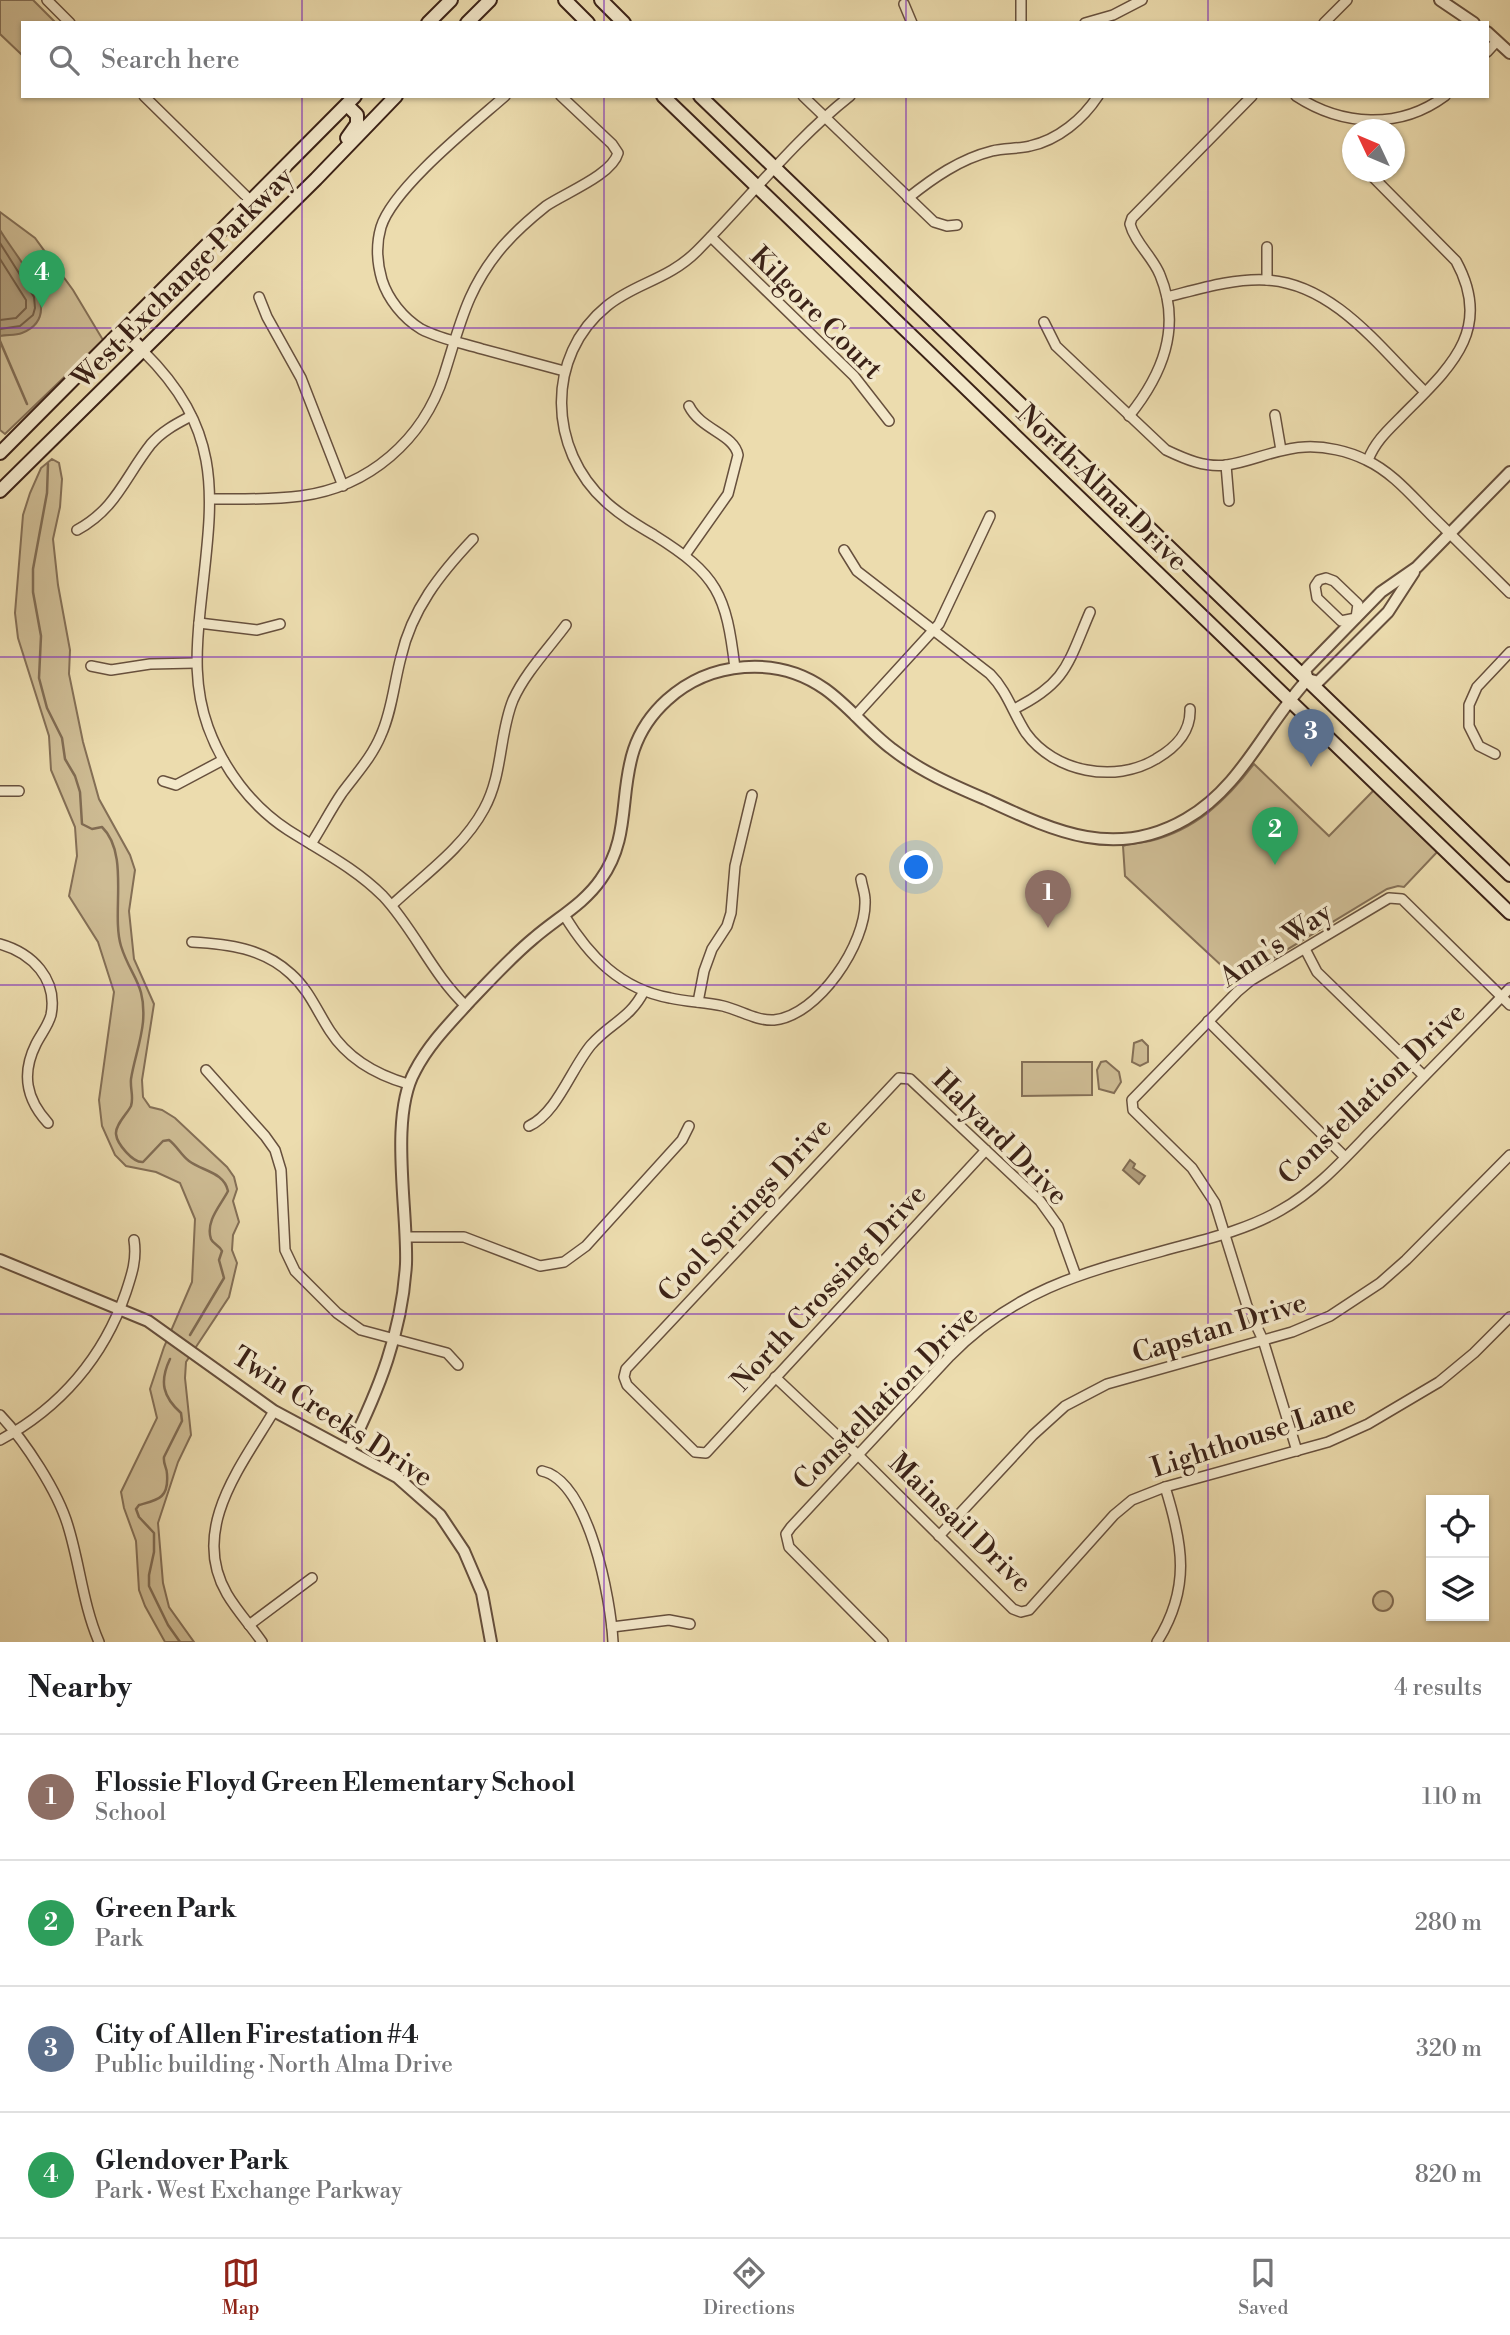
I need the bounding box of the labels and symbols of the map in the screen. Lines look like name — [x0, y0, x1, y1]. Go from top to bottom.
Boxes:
north arrow — [1342, 119, 1405, 182]
street label: West Exchange Parkway — [64, 160, 302, 397]
street label: Kilgore Court — [742, 239, 890, 387]
pin: 4 — [19, 250, 65, 308]
street label: North Alma Drive — [1009, 397, 1195, 579]
pin: 3 — [1288, 709, 1334, 767]
pin: 2 — [1252, 807, 1298, 865]
your location — [899, 850, 933, 884]
pin: 1 — [1025, 870, 1071, 928]
street label: Ann's Way — [1212, 895, 1339, 996]
street label: Constellation Drive — [1271, 996, 1473, 1193]
street label: Halyard Drive — [925, 1063, 1075, 1213]
street label: Cool Springs Drive — [651, 1111, 840, 1310]
street label: North Crossing Drive — [724, 1177, 934, 1399]
street label: Capstan Drive — [1128, 1285, 1311, 1372]
street label: Constellation Drive — [786, 1298, 986, 1498]
street label: Twin Creeks Drive — [225, 1339, 439, 1495]
street label: Lighthouse Lane — [1147, 1387, 1360, 1486]
street label: Mainsail Drive — [881, 1446, 1039, 1600]

